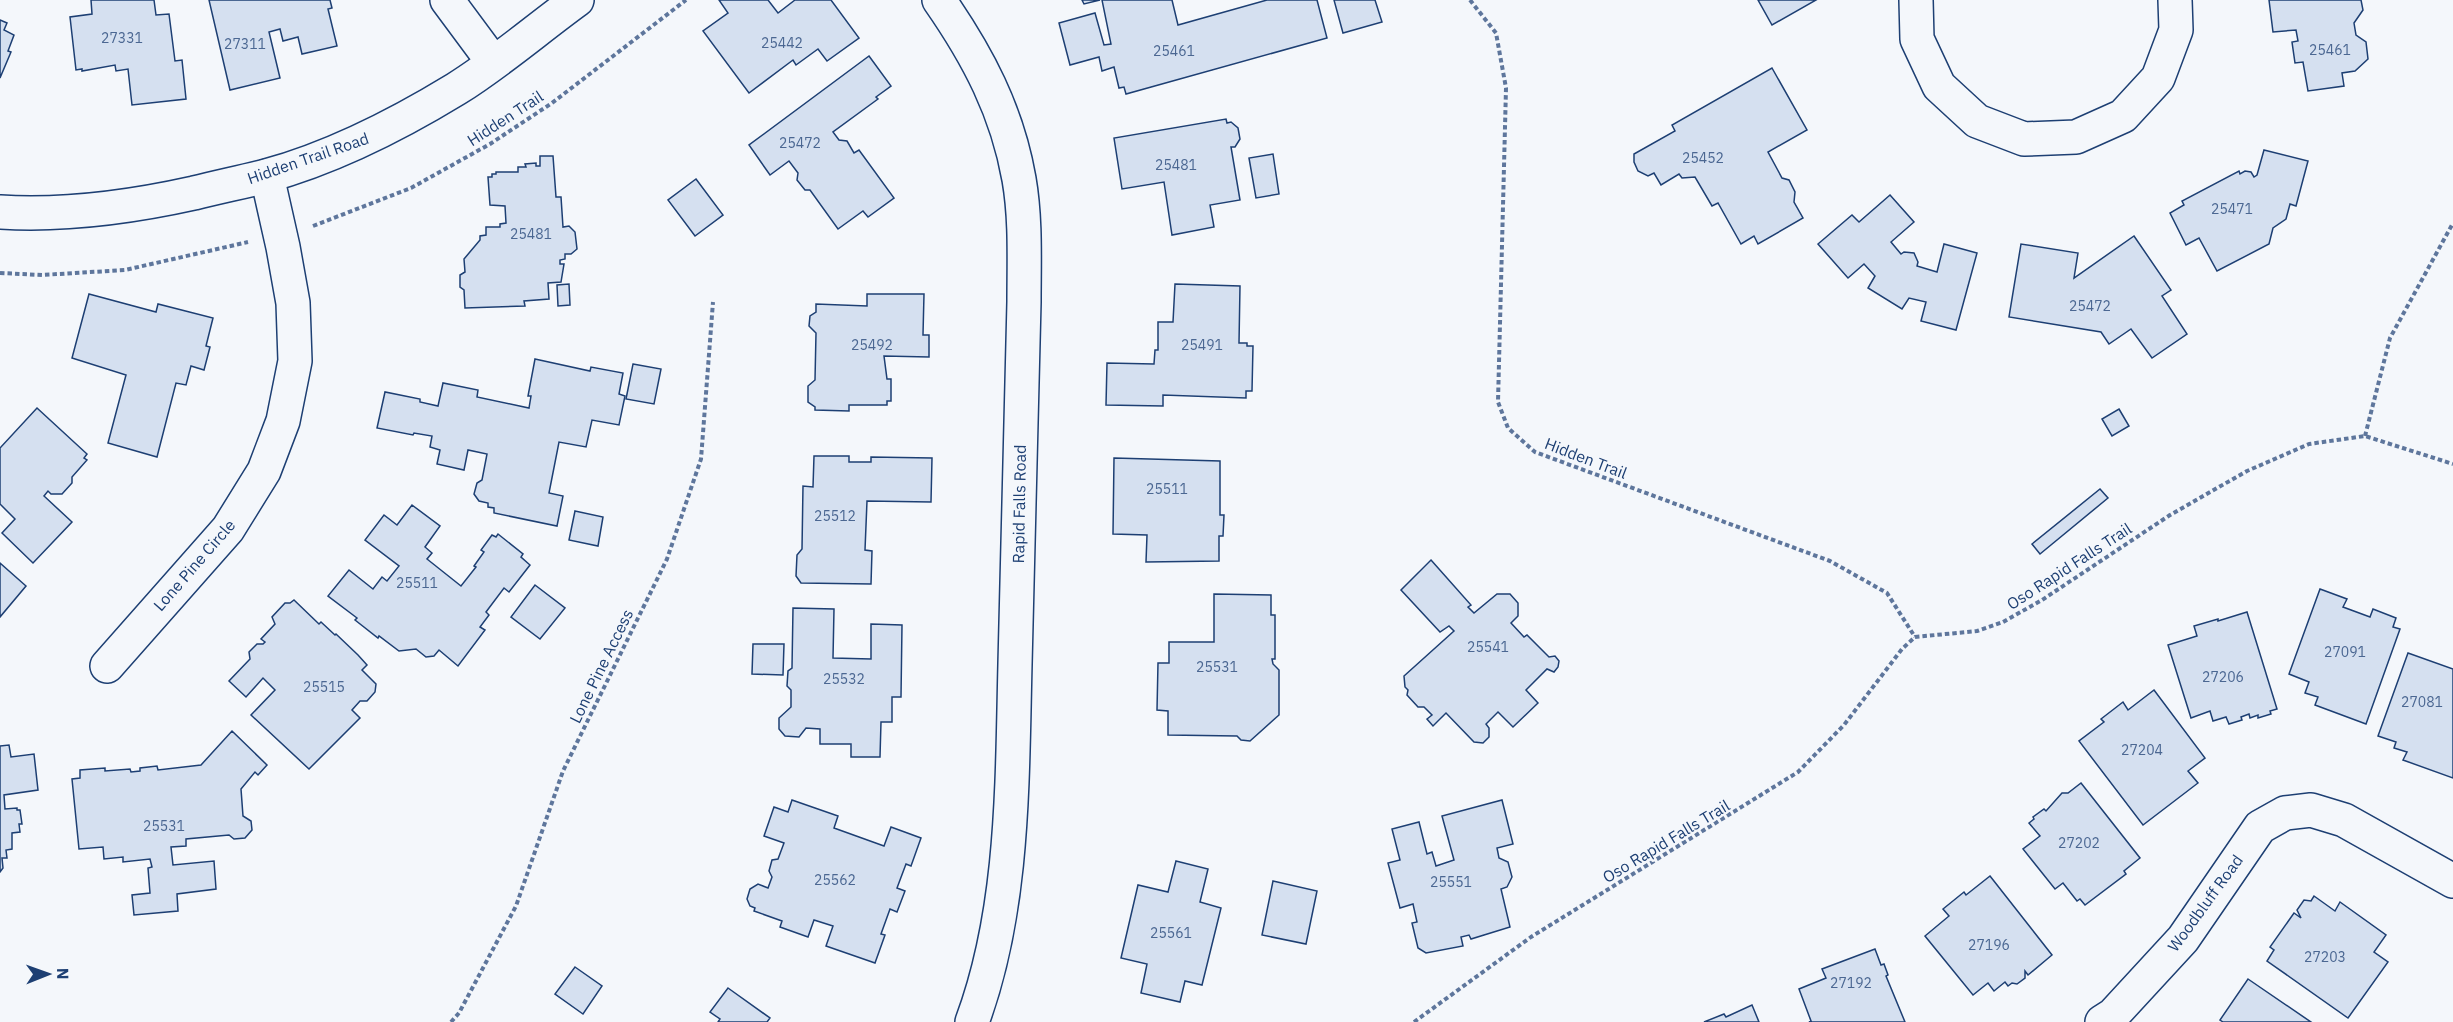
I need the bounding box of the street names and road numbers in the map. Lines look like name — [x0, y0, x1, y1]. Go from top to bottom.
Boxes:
street label: Hidden Trail — [463, 86, 547, 150]
street label: Hidden Trail Road — [245, 128, 371, 188]
street label: Hidden Trail — [1542, 433, 1630, 483]
street label: Rapid Falls Road — [1008, 444, 1030, 564]
street label: Lone Pine Circle — [149, 515, 239, 615]
street label: Oso Rapid Falls Trail — [2003, 518, 2135, 614]
street label: Lone Pine Access — [565, 606, 637, 726]
street label: Oso Rapid Falls Trail — [1599, 795, 1733, 887]
street label: Woodbluff Road — [2163, 851, 2247, 955]

